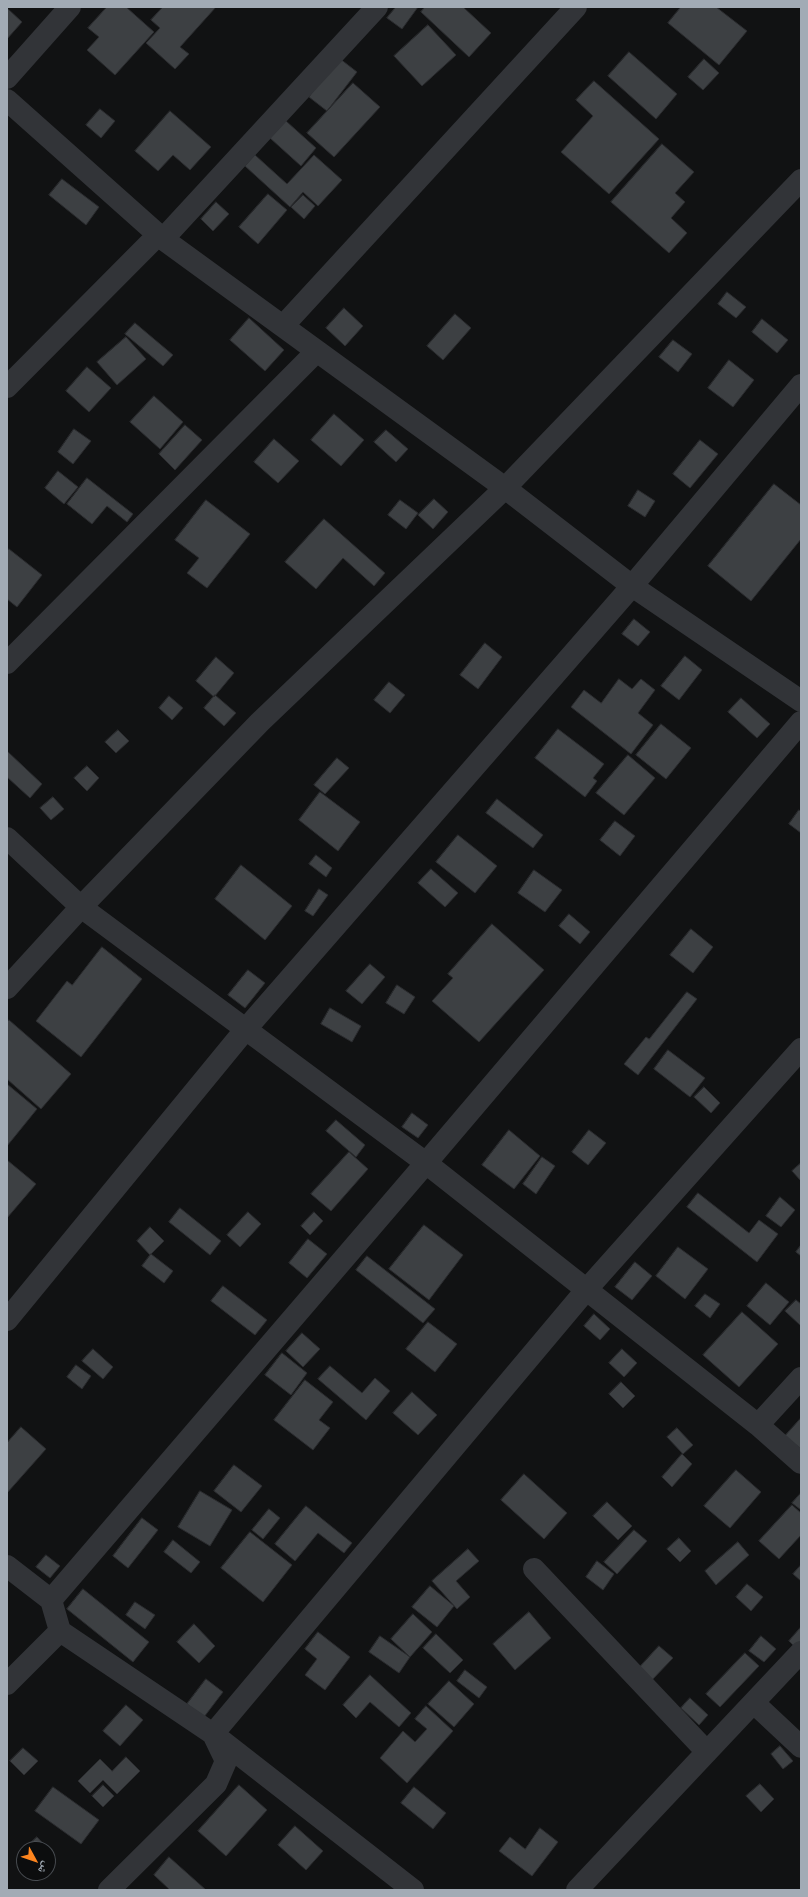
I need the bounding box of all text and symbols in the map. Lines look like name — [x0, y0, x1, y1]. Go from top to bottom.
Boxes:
north arrow — [16, 1841, 56, 1881]
text: ش — [35, 1858, 54, 1878]

